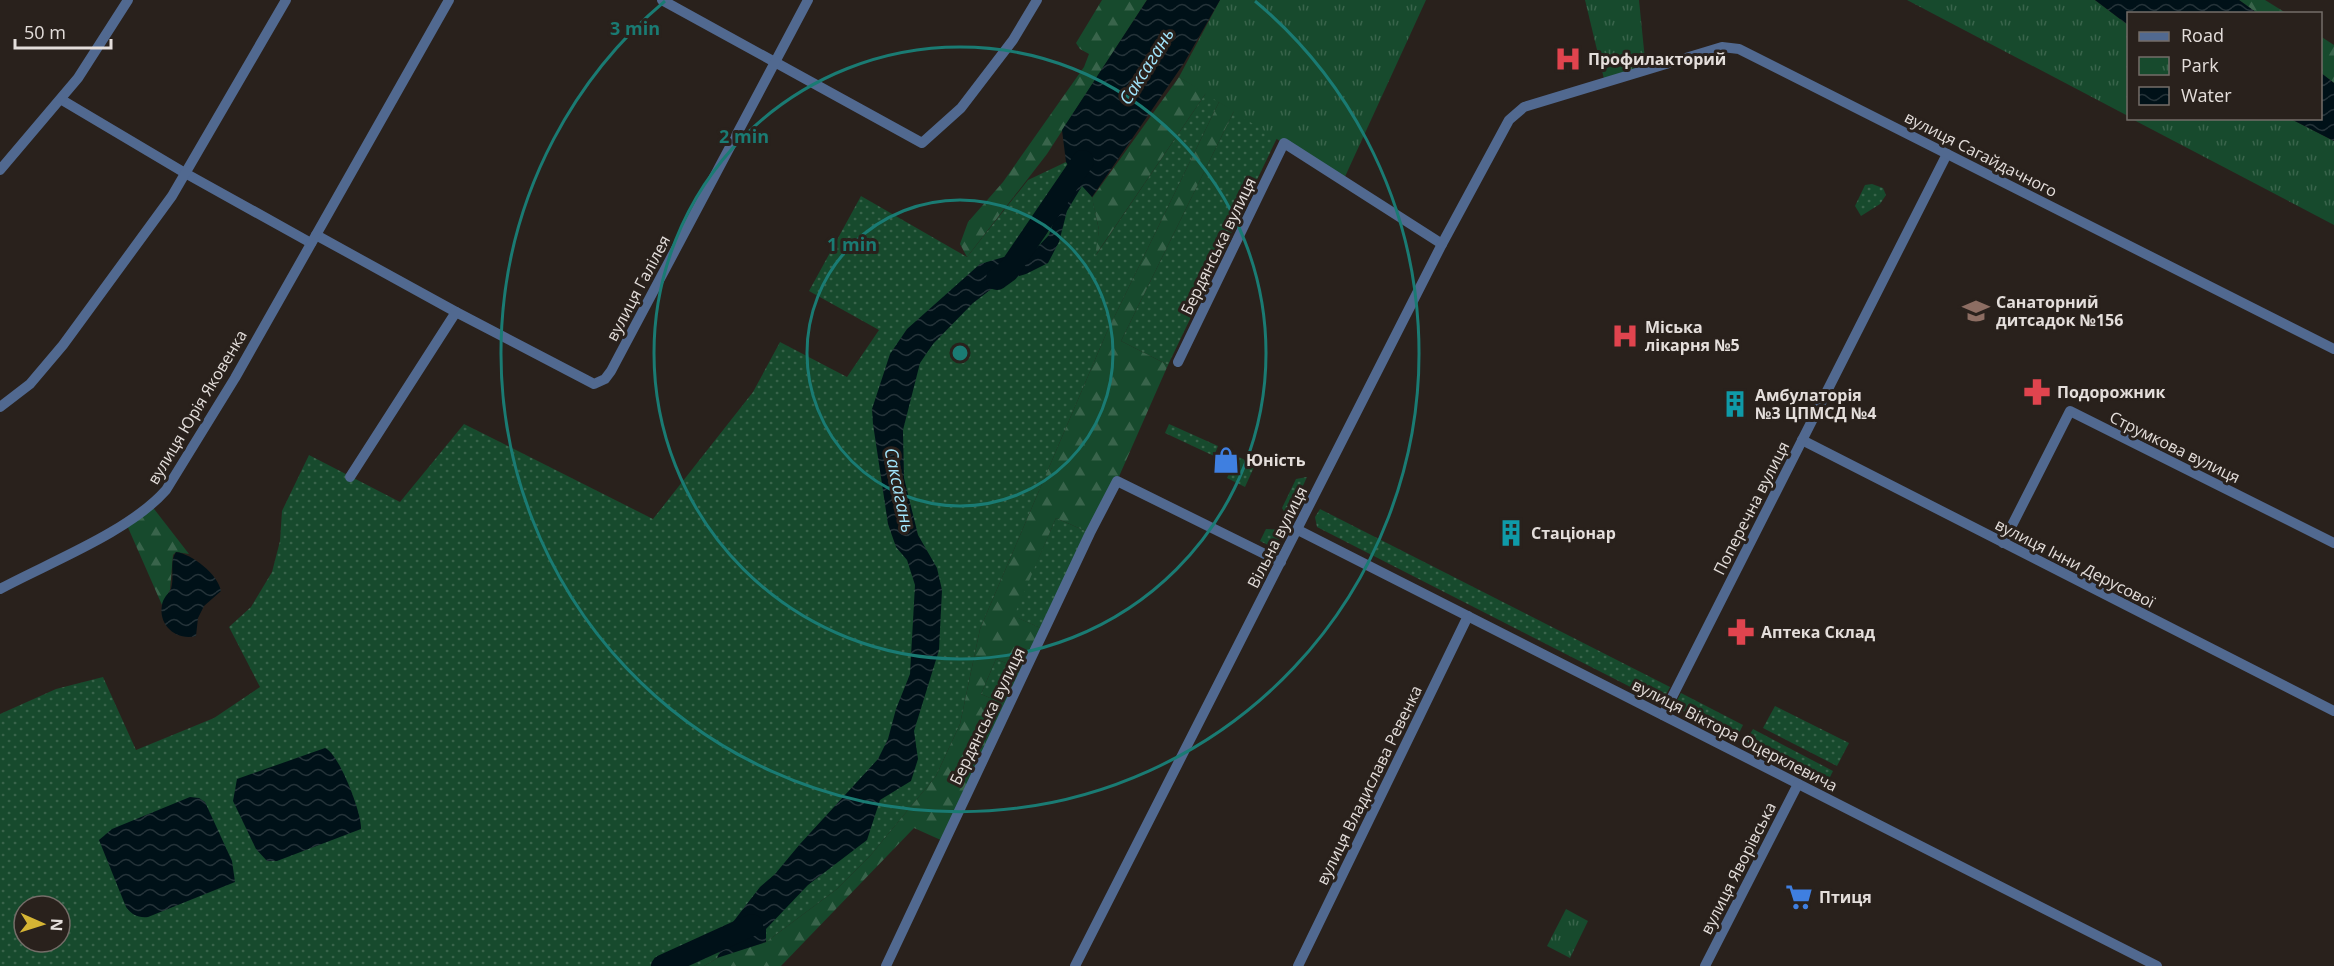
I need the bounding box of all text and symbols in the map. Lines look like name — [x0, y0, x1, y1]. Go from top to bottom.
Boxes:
scale bar — [15, 12, 111, 50]
legend — [2127, 12, 2322, 120]
text: 3 min — [610, 16, 660, 40]
text: 50 m — [24, 20, 66, 44]
water label: Саксагань — [1113, 23, 1179, 109]
text: Road — [2181, 23, 2224, 47]
hospital icon: Профилакторий — [1553, 44, 1583, 74]
place label: Профилакторий — [1588, 48, 1726, 70]
text: Park — [2181, 53, 2219, 77]
text: Water — [2181, 83, 2232, 107]
street label: вулиця Сагайдачного — [1901, 106, 2061, 202]
text: 2 min — [719, 124, 769, 148]
street label: Бердянська вулиця — [1175, 174, 1261, 318]
street label: вулиця Галілея — [601, 231, 675, 345]
text: 1 min — [827, 232, 877, 256]
place label: Санаторний дитсадок №156 — [1996, 291, 2123, 331]
school or university icon: Санаторний дитсадок №156 — [1961, 296, 1991, 326]
place label: Міська лікарня №5 — [1645, 316, 1740, 356]
hospital icon: Міська лікарня №5 — [1610, 321, 1640, 351]
street label: вулиця Юрія Яковенка — [142, 326, 252, 488]
centre of rings — [950, 343, 970, 363]
pharmacy icon: Подорожник — [2022, 377, 2052, 407]
place label: Подорожник — [2057, 381, 2165, 403]
place label: Амбулаторія №3 ЦПМСД №4 — [1755, 384, 1876, 424]
building icon: Амбулаторія №3 ЦПМСД №4 — [1720, 389, 1750, 419]
street label: Струмкова вулиця — [2106, 406, 2244, 488]
street label: Поперечна вулиця — [1708, 437, 1794, 579]
water label: Саксагань — [879, 445, 921, 535]
shop icon: Юність — [1211, 445, 1241, 475]
place label: Юність — [1246, 449, 1306, 471]
street label: Вільна вулиця — [1242, 482, 1312, 592]
street label: вулиця Інни Дерусової — [1991, 513, 2159, 613]
building icon: Стаціонар — [1496, 518, 1526, 548]
place label: Стаціонар — [1531, 522, 1616, 544]
pharmacy icon: Аптека Склад — [1726, 617, 1756, 647]
place label: Аптека Склад — [1761, 621, 1876, 643]
street label: Бердянська вулиця — [944, 644, 1030, 788]
street label: вулиця Віктора Оцерклевича — [1629, 673, 1841, 797]
street label: вулиця Владислава Ревенка — [1311, 682, 1427, 888]
street label: вулиця Яворівська — [1695, 798, 1781, 938]
supermarket icon: Птиця — [1784, 882, 1814, 912]
place label: Птиця — [1819, 886, 1872, 908]
north arrow — [12, 894, 72, 954]
text: N — [46, 918, 68, 932]

